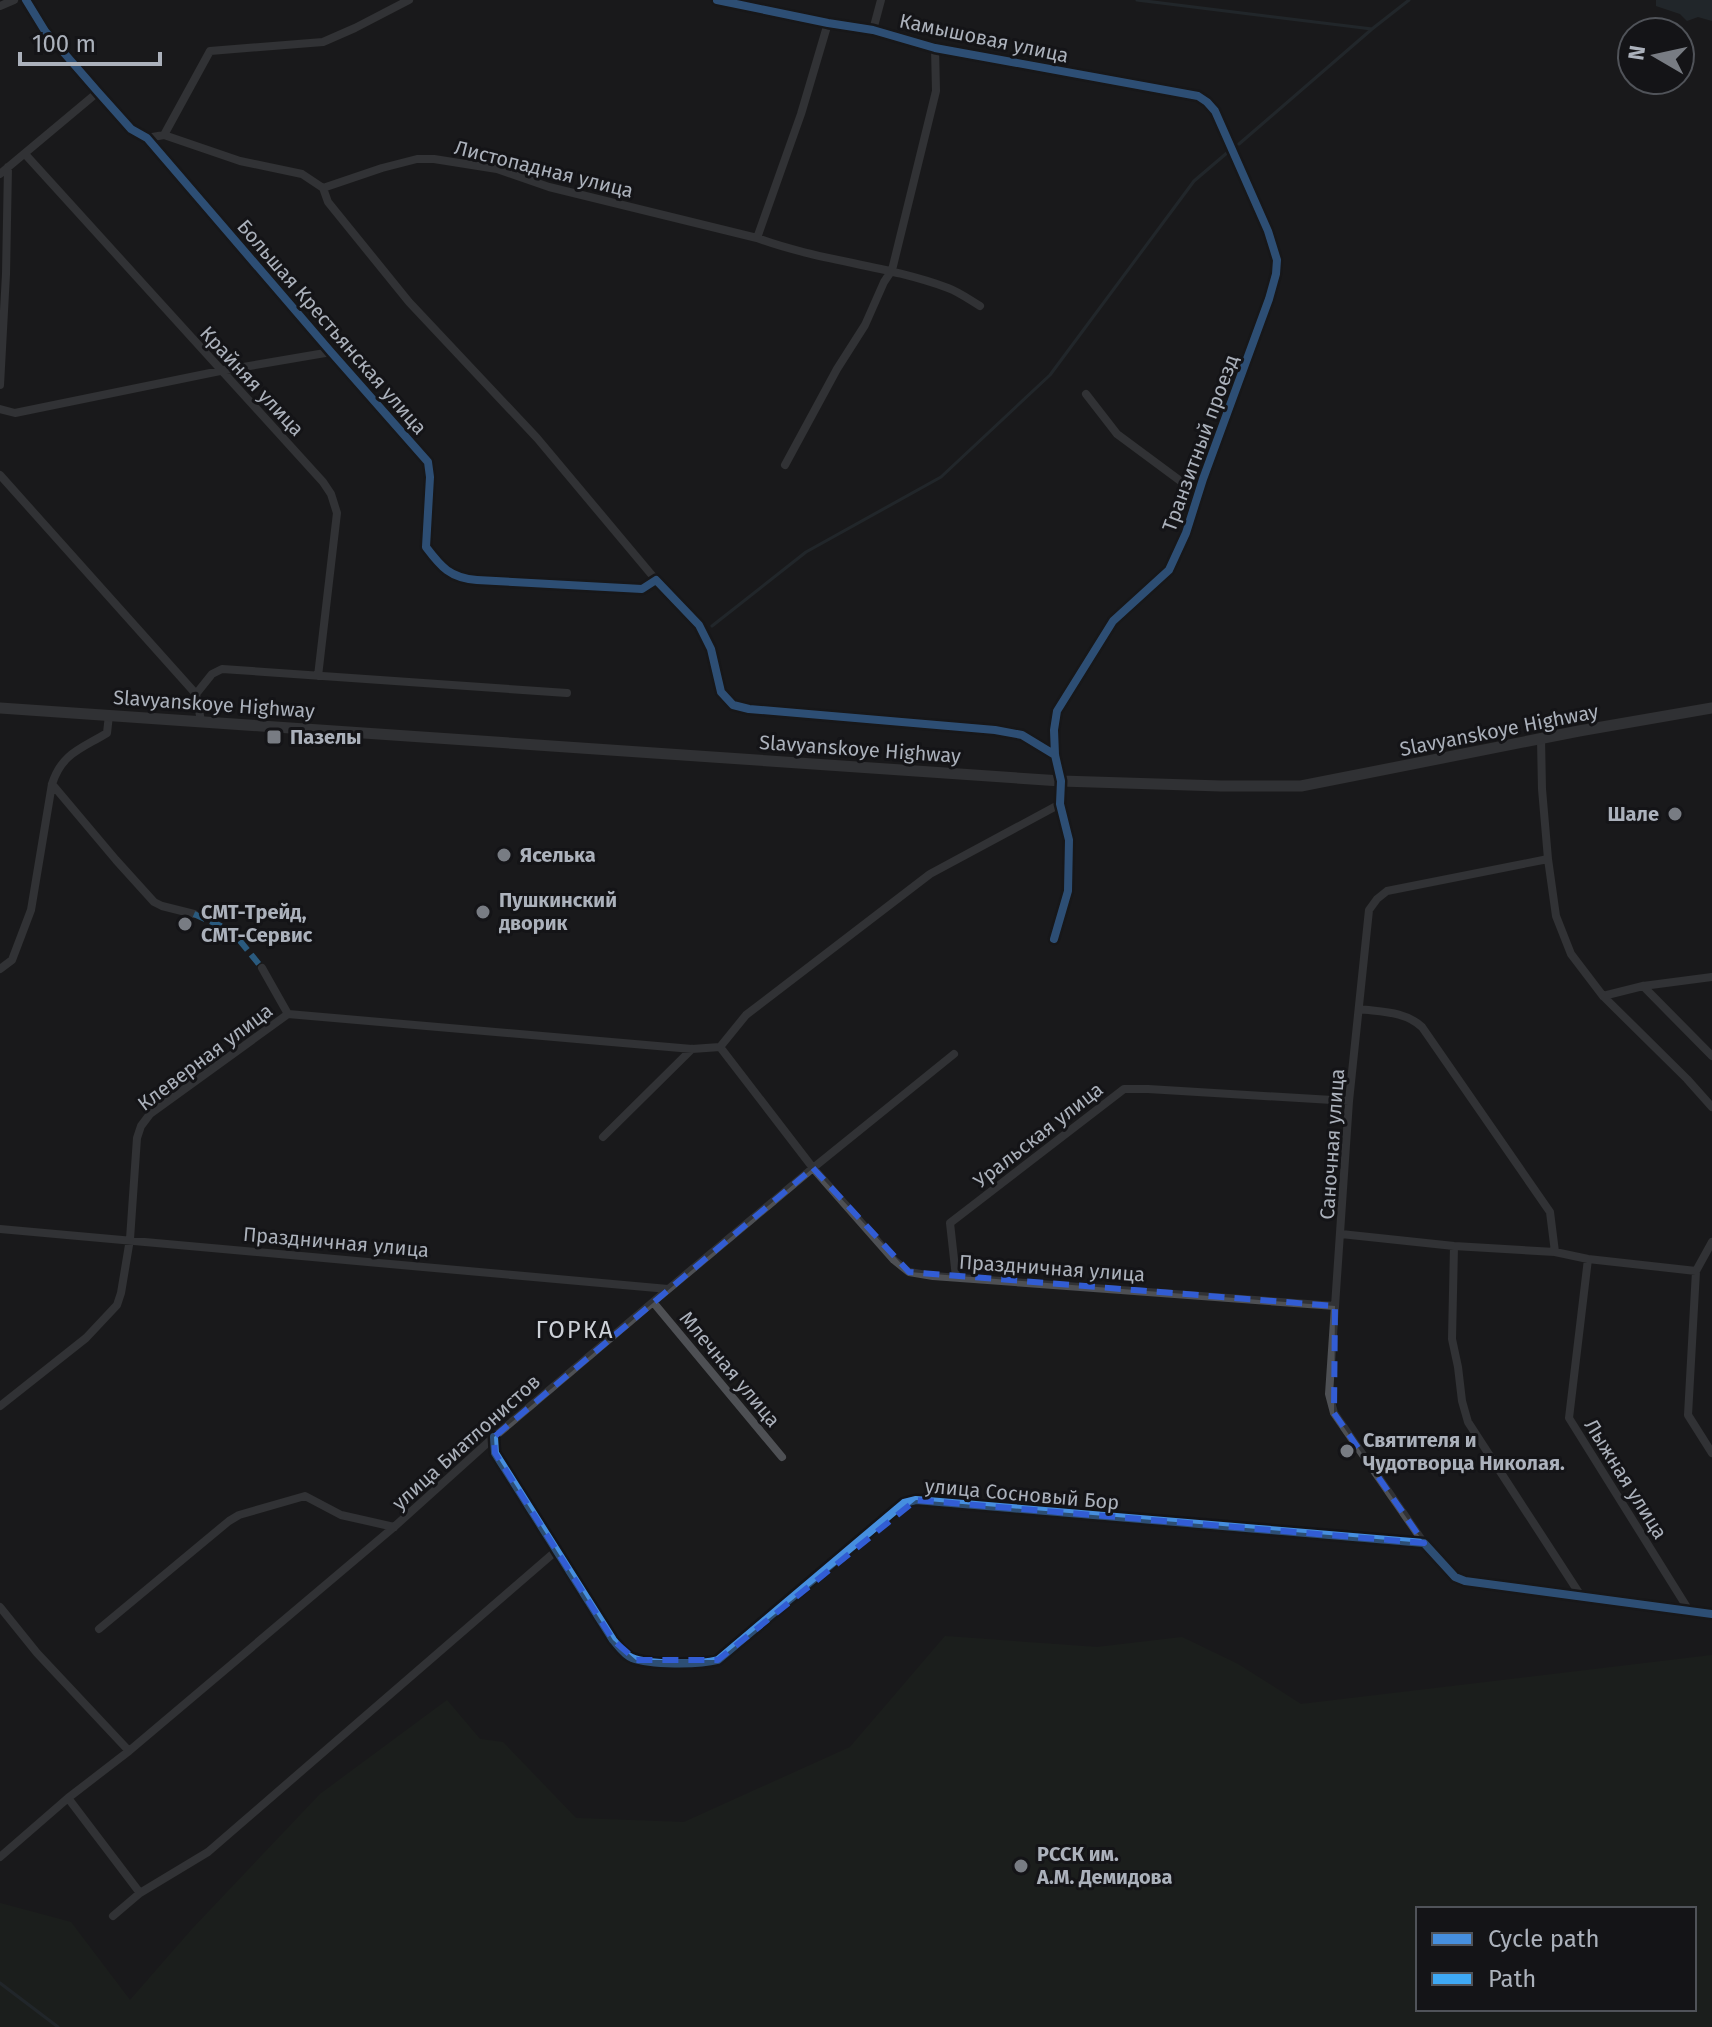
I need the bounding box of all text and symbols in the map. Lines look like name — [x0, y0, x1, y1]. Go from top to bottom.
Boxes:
street label: Камышовая улица — [897, 8, 1071, 68]
scale bar — [20, 16, 160, 66]
north arrow — [1616, 16, 1696, 96]
text: 100 m — [32, 30, 96, 58]
text: N — [1622, 44, 1651, 62]
street label: Листопадная улица — [452, 135, 636, 203]
street label: Большая Крестьянская улица — [232, 215, 432, 439]
street label: Крайняя улица — [195, 321, 309, 441]
street label: Транзитный проезд — [1157, 351, 1243, 535]
street label: Slavyanskoye Highway — [112, 685, 316, 723]
street label: Slavyanskoye Highway — [1398, 699, 1601, 761]
place label: Пазелы — [290, 725, 362, 749]
marker: Пазелы — [265, 728, 283, 746]
street label: Slavyanskoye Highway — [758, 730, 962, 768]
place label: Шале — [1607, 802, 1659, 826]
marker: Шале — [1666, 805, 1684, 823]
place label: Яселька — [520, 843, 596, 867]
marker: Яселька — [495, 846, 513, 864]
place label: Пушкинский дворик — [499, 888, 617, 935]
place label: СМТ-Трейд, СМТ-Сервис — [201, 900, 313, 947]
marker: Пушкинский дворик — [474, 903, 492, 921]
marker: СМТ-Трейд, СМТ-Сервис — [176, 915, 194, 933]
street label: Клеверная улица — [133, 998, 277, 1116]
street label: Саночная улица — [1315, 1068, 1349, 1220]
street label: Уральская улица — [968, 1077, 1108, 1193]
street label: Праздничная улица — [242, 1222, 430, 1262]
street label: Праздничная улица — [958, 1250, 1146, 1286]
street label: Млечная улица — [675, 1306, 785, 1432]
district label: ГОРКА — [535, 1316, 615, 1344]
street label: улица Биатлонистов — [387, 1369, 545, 1515]
street label: Лыжная улица — [1580, 1415, 1672, 1543]
place label: Святителя и Чудотворца Николая. — [1363, 1428, 1565, 1475]
marker: Святителя и Чудотворца Николая. — [1338, 1442, 1356, 1460]
street label: улица Сосновый Бор — [924, 1474, 1120, 1514]
place label: РССК им. А.М. Демидова — [1036, 1842, 1173, 1889]
marker: РССК им. А.М. Демидова — [1012, 1857, 1030, 1875]
legend — [1416, 1907, 1696, 2011]
text: Cycle path — [1488, 1925, 1600, 1953]
text: Path — [1488, 1965, 1536, 1993]

